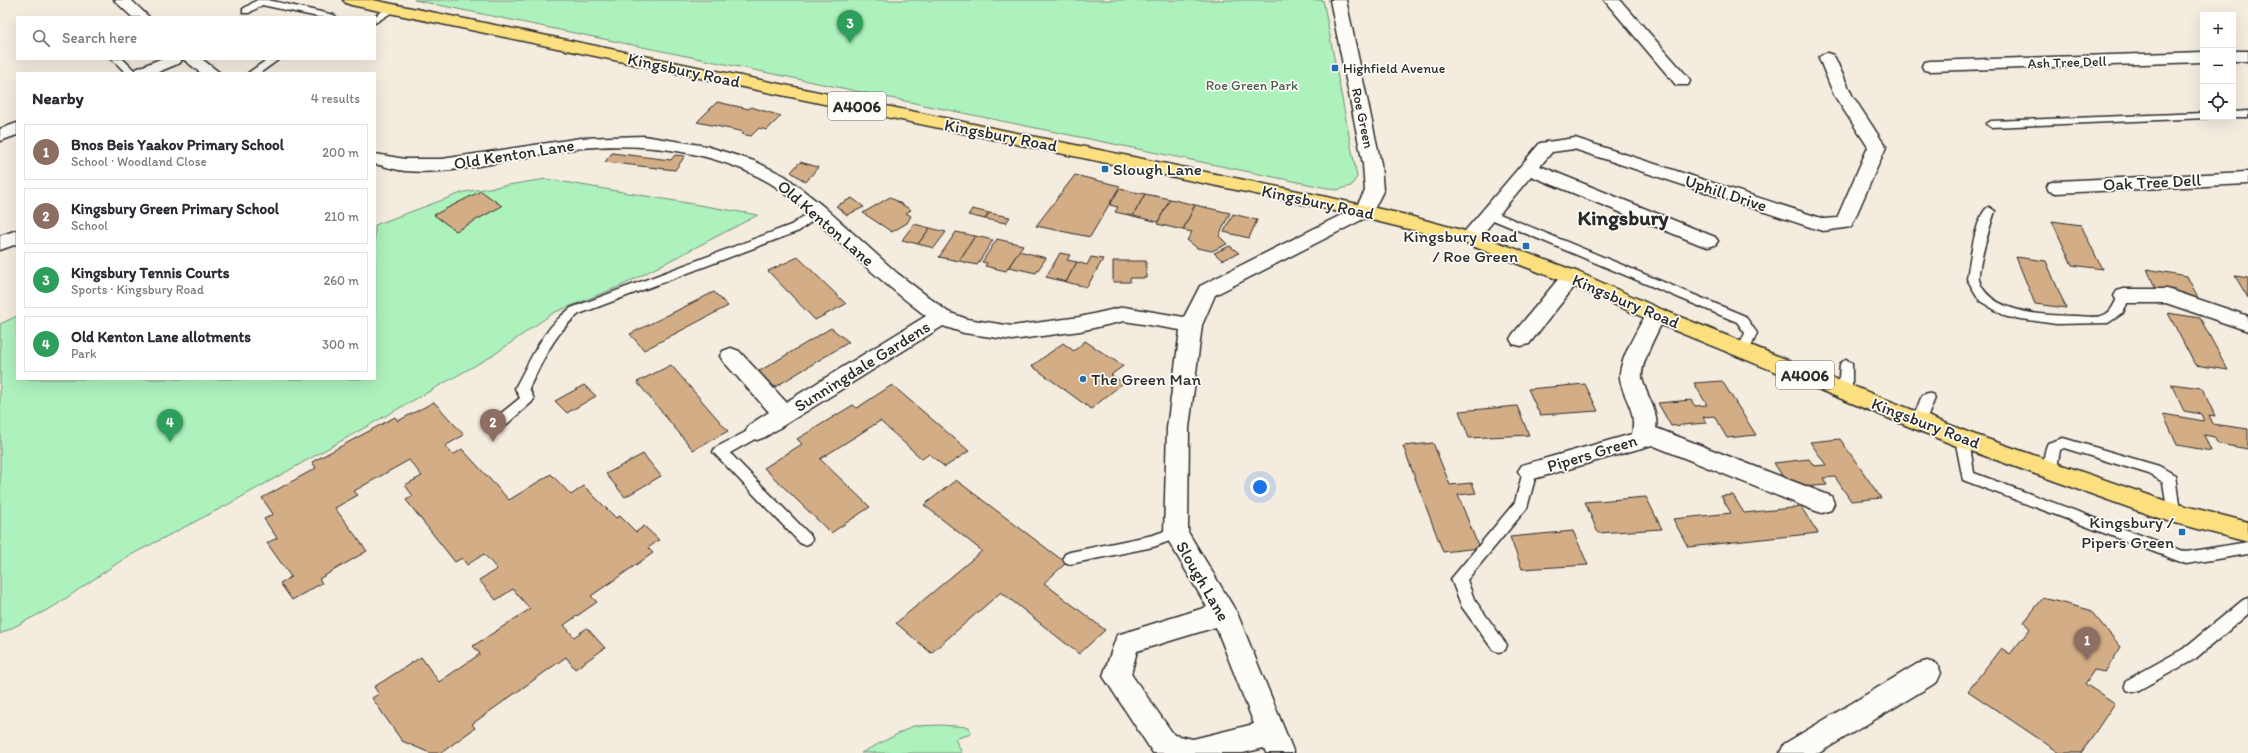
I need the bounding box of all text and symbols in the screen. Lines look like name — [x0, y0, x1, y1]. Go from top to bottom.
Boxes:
pin: 3 — [837, 10, 863, 43]
map controls — [2200, 12, 2236, 120]
button: + — [2200, 12, 2236, 48]
search box — [16, 16, 376, 60]
icon: search — [30, 27, 52, 49]
text: Search here — [62, 29, 137, 47]
street label: Kingsbury Road — [626, 48, 743, 92]
button: − — [2200, 48, 2236, 84]
street label: Ash Tree Dell — [2027, 53, 2107, 72]
place label: Highfield Avenue — [1343, 60, 1446, 77]
marker: Highfield Avenue — [1330, 63, 1340, 73]
park label: Roe Green Park — [1206, 77, 1299, 94]
button: locate — [2200, 84, 2236, 120]
street label: Roe Green — [1348, 86, 1377, 150]
text: Nearby — [32, 88, 84, 108]
text: 4 results — [311, 91, 360, 106]
road number: A4006 — [828, 92, 886, 120]
street label: Kingsbury Road — [943, 114, 1060, 156]
street label: Old Kenton Lane — [452, 135, 576, 173]
text: Bnos Beis Yaakov Primary School — [71, 136, 284, 154]
text: 1 — [43, 145, 49, 160]
text: 200 m — [322, 145, 359, 160]
text: School · Woodland Close — [71, 154, 207, 169]
place label: Slough Lane — [1113, 159, 1202, 179]
marker: Slough Lane — [1100, 164, 1110, 174]
street label: Oak Tree Dell — [2102, 169, 2202, 195]
street label: Uphill Drive — [1683, 170, 1769, 216]
street label: Old Kenton Lane — [774, 176, 878, 270]
street label: Kingsbury Road — [1260, 180, 1377, 224]
text: Kingsbury Green Primary School — [71, 200, 279, 218]
district label: Kingsbury — [1577, 205, 1670, 231]
text: 2 — [43, 209, 49, 224]
text: 210 m — [324, 209, 359, 224]
text: School — [71, 218, 108, 233]
place label: Kingsbury Road / Roe Green — [1403, 226, 1519, 266]
marker: Kingsbury Road / Roe Green — [1521, 241, 1531, 251]
text: Kingsbury Tennis Courts — [71, 264, 229, 282]
street label: Kingsbury Road — [1569, 269, 1683, 333]
text: 3 — [42, 273, 50, 288]
text: 260 m — [323, 273, 359, 288]
text: Sports · Kingsbury Road — [71, 282, 204, 297]
street label: Sunningdale Gardens — [790, 316, 934, 416]
text: Old Kenton Lane allotments — [71, 328, 251, 346]
text: 4 — [42, 337, 50, 352]
text: 300 m — [322, 337, 359, 352]
text: Park — [71, 346, 97, 361]
road number: A4006 — [1776, 361, 1834, 389]
place label: The Green Man — [1091, 369, 1202, 389]
marker: The Green Man — [1078, 374, 1088, 384]
street label: Kingsbury Road — [1869, 393, 1984, 453]
pin: 4 — [157, 409, 183, 442]
pin: 2 — [480, 409, 506, 442]
street label: Pipers Green — [1545, 430, 1639, 476]
your location — [1250, 477, 1270, 497]
place label: Kingsbury / Pipers Green — [2081, 512, 2174, 552]
marker: Kingsbury / Pipers Green — [2177, 527, 2187, 537]
street label: Slough Lane — [1172, 537, 1234, 625]
pin: 1 — [2074, 627, 2100, 660]

